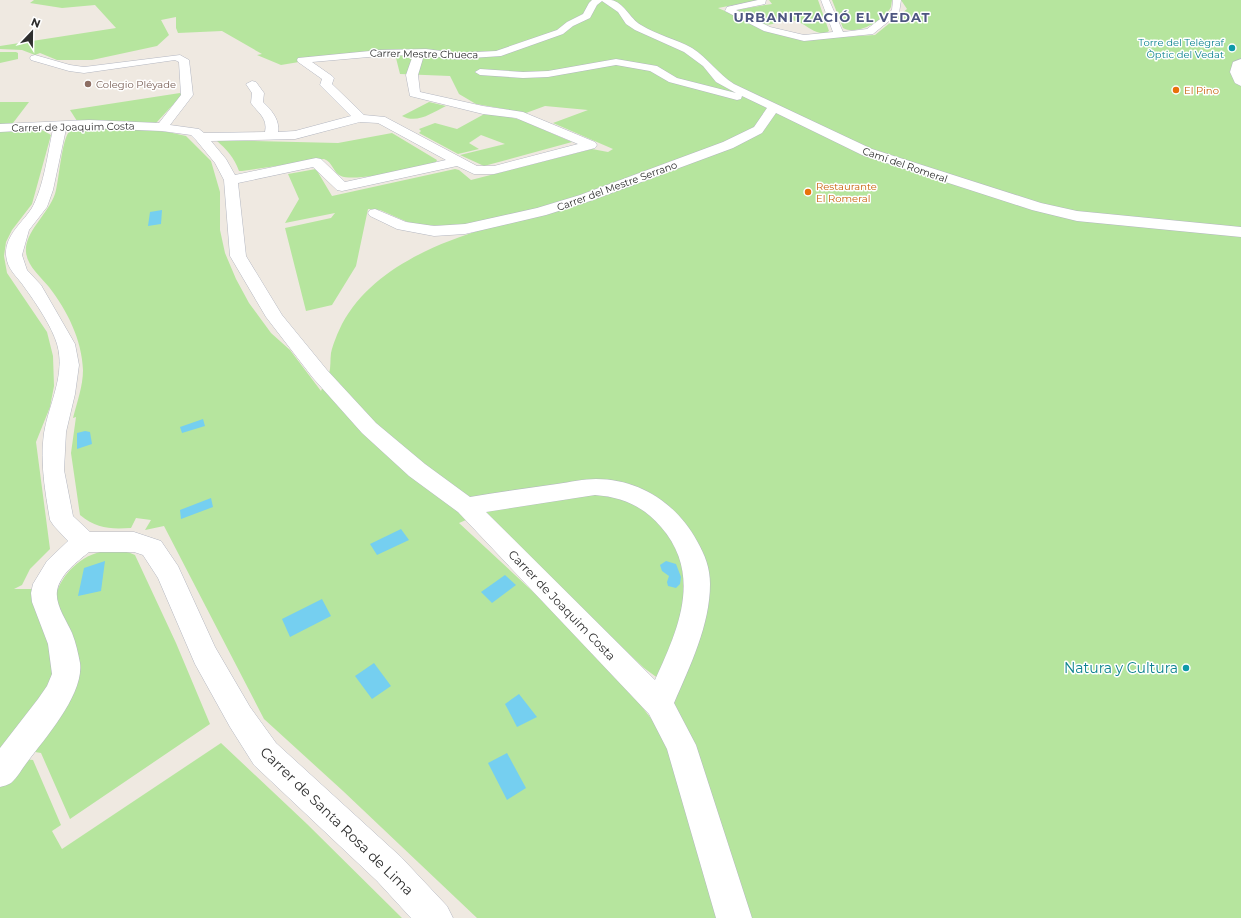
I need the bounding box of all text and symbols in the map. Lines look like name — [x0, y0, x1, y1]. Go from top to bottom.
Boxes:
district label: URBANITZACIÓ EL VEDAT — [733, 9, 931, 25]
north arrow — [12, 12, 52, 52]
text: N — [29, 15, 42, 31]
place label: Torre del Telègraf Òptic del Vedat — [1138, 36, 1225, 61]
marker: Torre del Telègraf Òptic del Vedat — [1227, 43, 1237, 53]
street label: Carrer Mestre Chueca — [370, 47, 478, 61]
place label: Colegio Pléyade — [96, 78, 176, 91]
marker: Colegio Pléyade — [83, 79, 93, 89]
place label: El Pino — [1184, 84, 1219, 97]
marker: El Pino — [1171, 85, 1181, 95]
street label: Carrer de Joaquim Costa — [11, 119, 135, 135]
street label: Camí del Romeral — [861, 144, 949, 186]
street label: Carrer del Mestre Serrano — [555, 158, 679, 214]
place label: Restaurante El Romeral — [816, 180, 877, 205]
marker: Restaurante El Romeral — [803, 187, 813, 197]
street label: Carrer de Joaquim Costa — [505, 547, 619, 663]
place label: Natura y Cultura — [1064, 659, 1178, 677]
marker: Natura y Cultura — [1181, 663, 1191, 673]
street label: Carrer de Santa Rosa de Lima — [256, 743, 418, 899]

